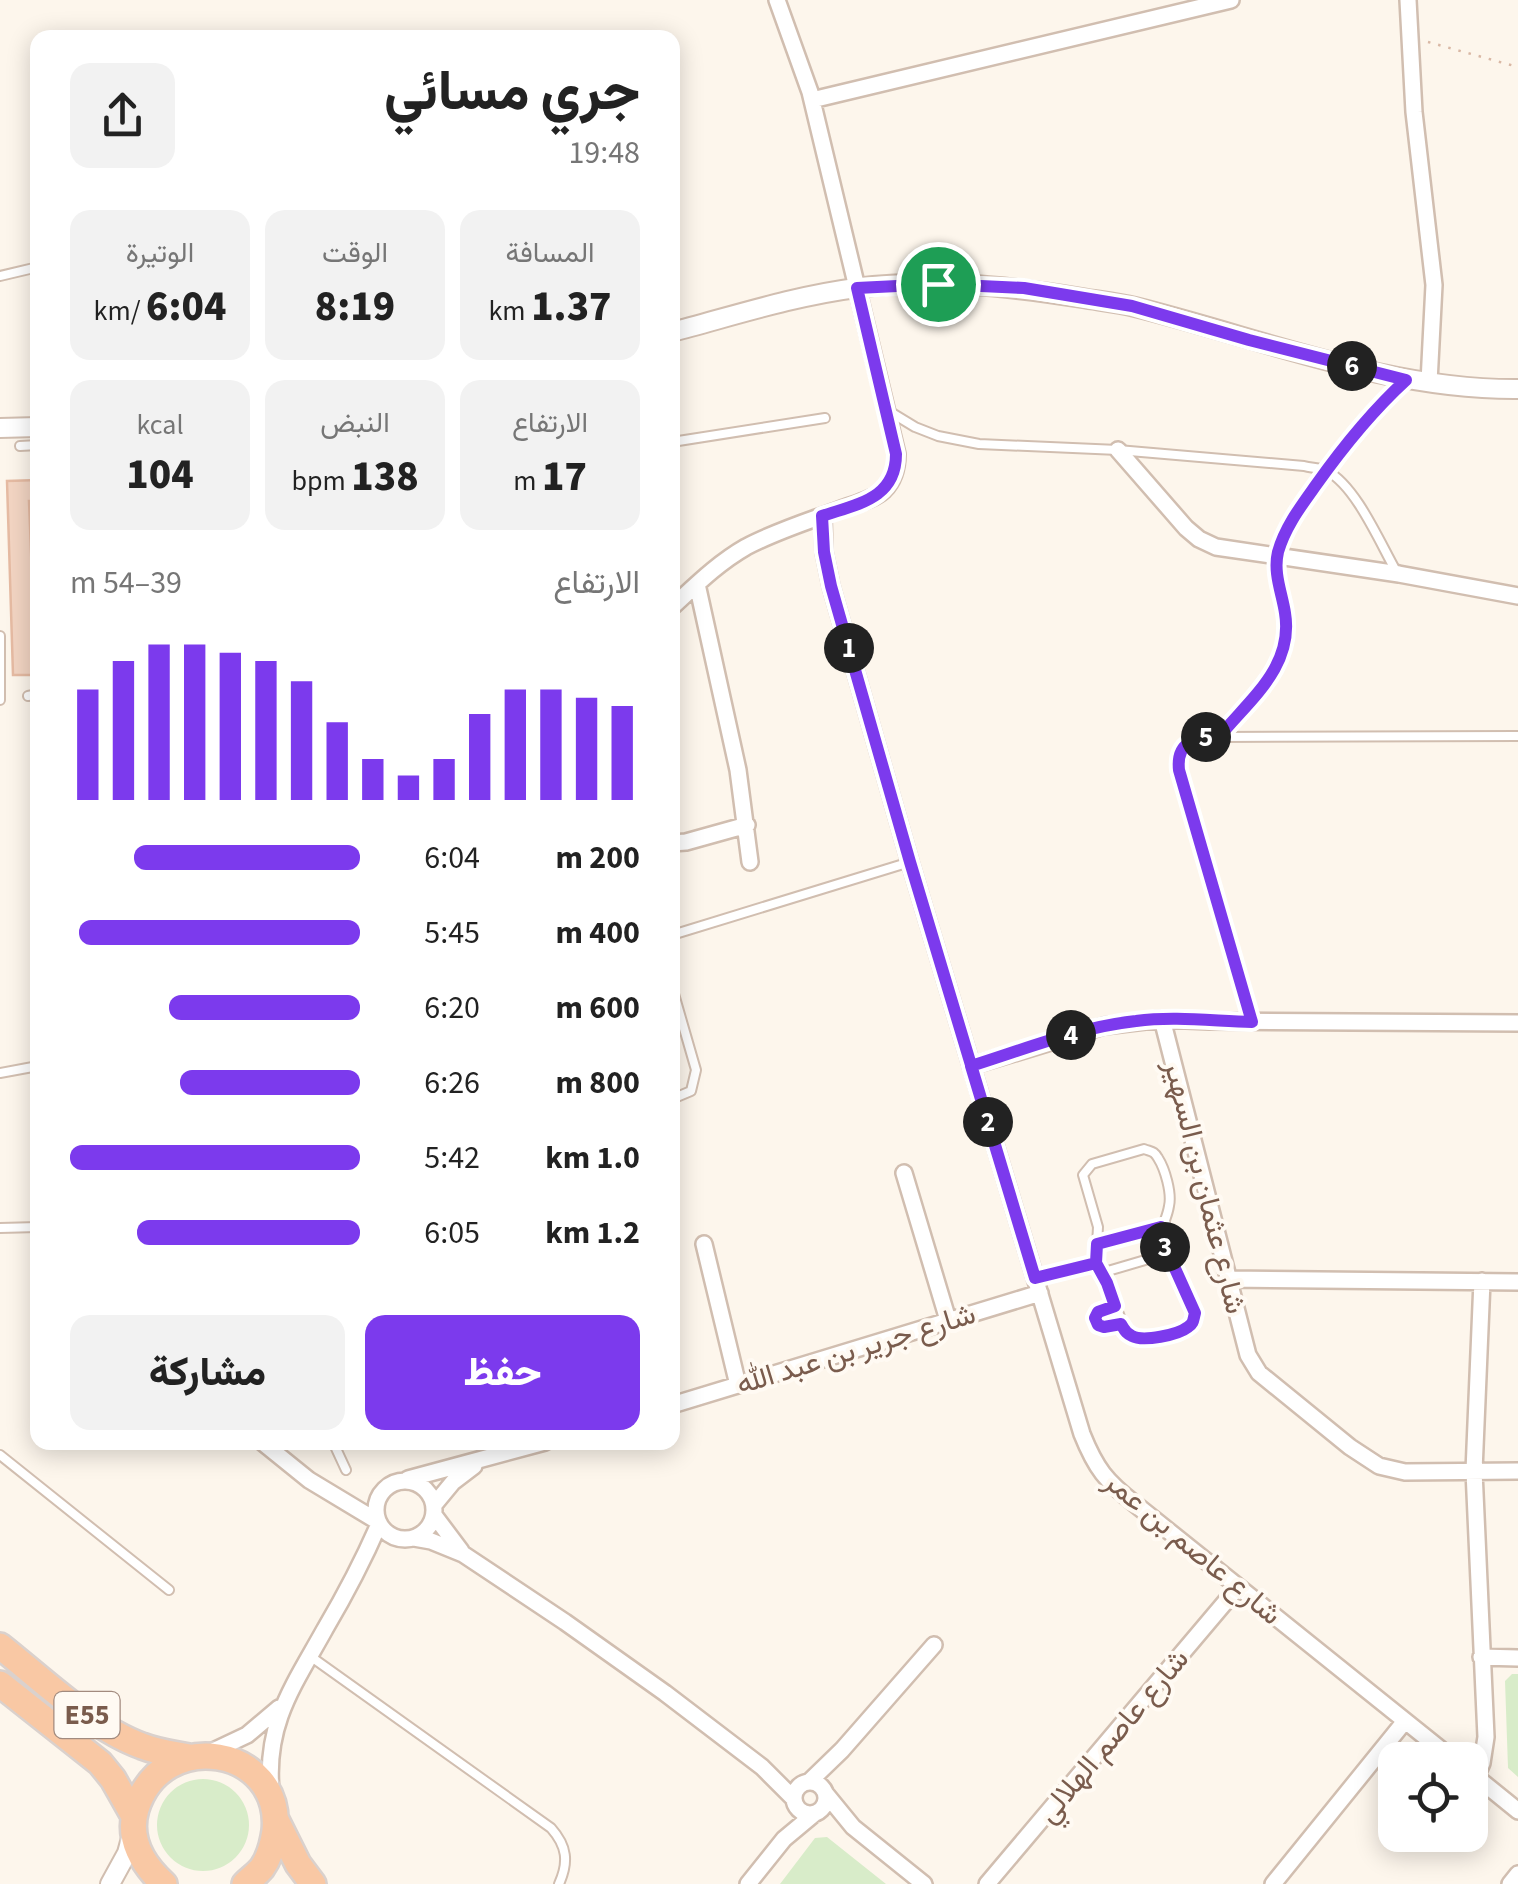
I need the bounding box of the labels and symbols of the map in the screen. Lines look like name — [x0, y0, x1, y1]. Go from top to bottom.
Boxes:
pin — [896, 242, 981, 327]
pin: 6 — [1327, 341, 1377, 391]
pin: 1 — [824, 623, 874, 673]
pin: 5 — [1181, 712, 1231, 762]
pin: 4 — [1046, 1010, 1096, 1060]
street label: شارع عثمان بن السهير — [1152, 1055, 1257, 1318]
pin: 2 — [963, 1097, 1013, 1147]
pin: 3 — [1140, 1222, 1190, 1272]
street label: شارع جرير بن عبد الله — [731, 1292, 981, 1406]
street label: شارع عاصم بن عمر — [1094, 1460, 1291, 1635]
street label: شارع عاصم الهلالي — [1027, 1639, 1201, 1834]
road number: E55 — [54, 1692, 120, 1738]

